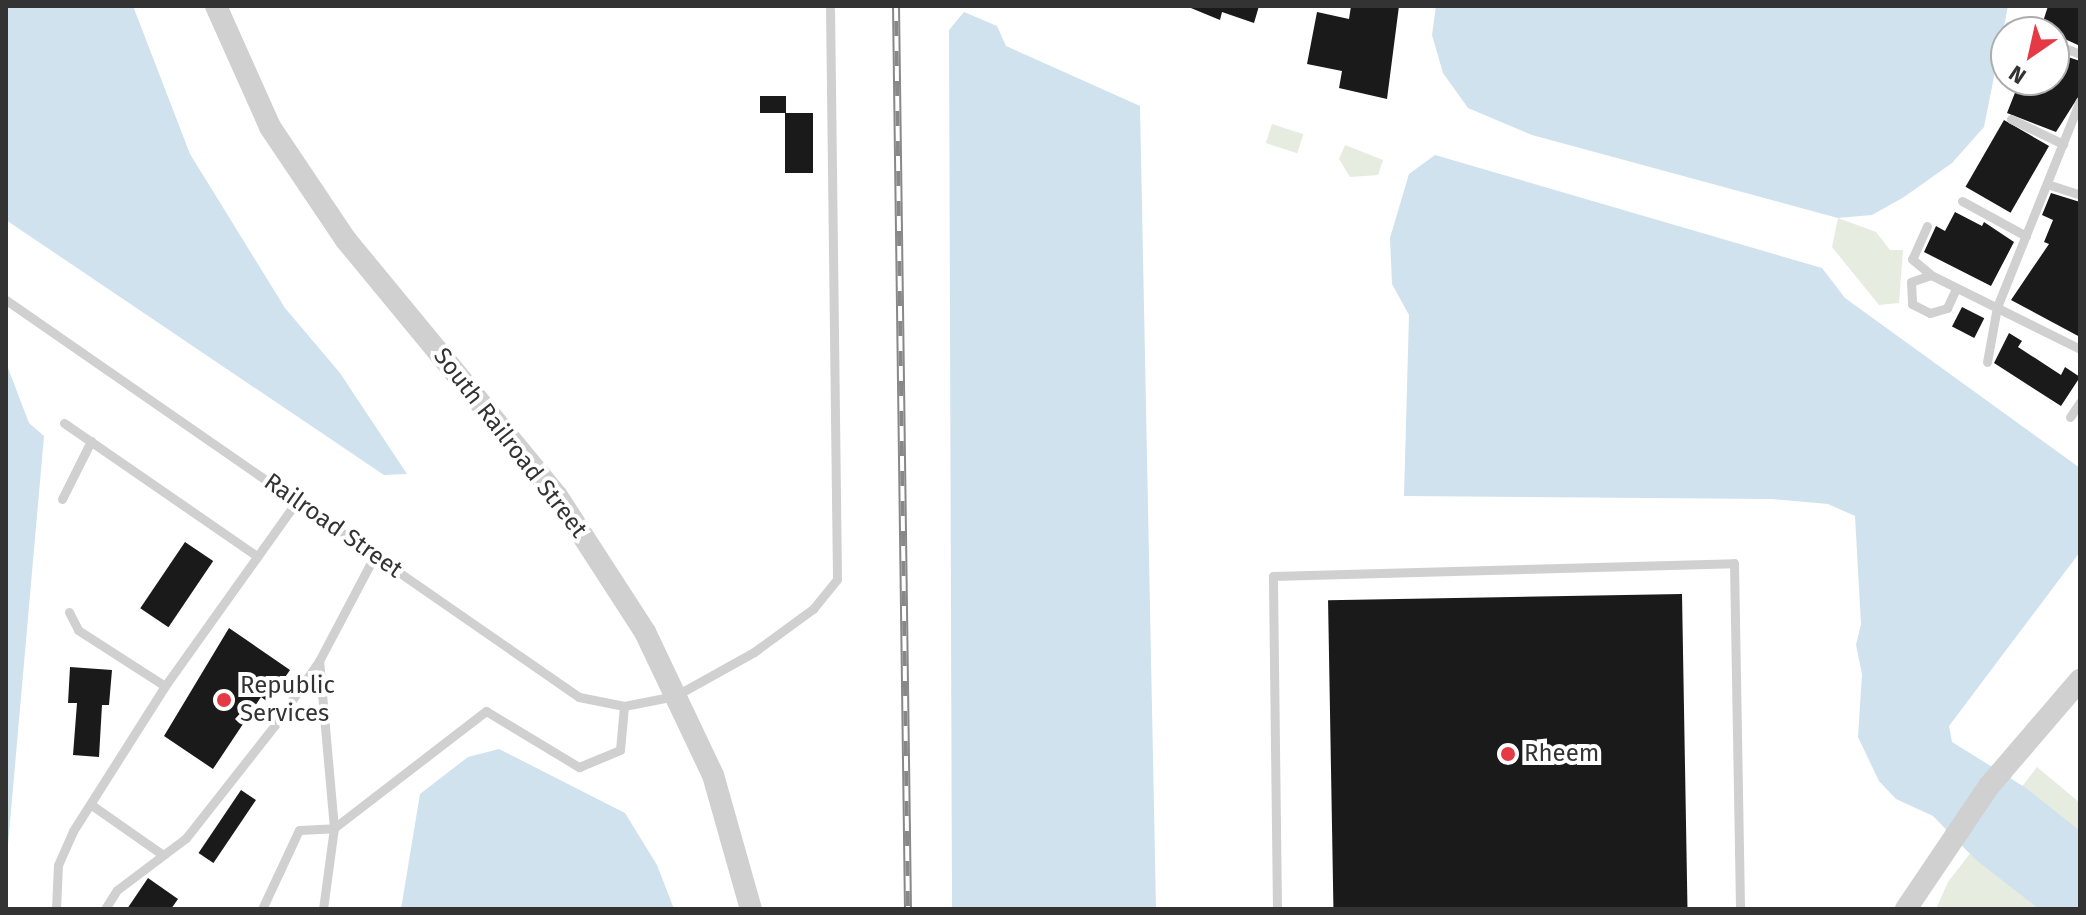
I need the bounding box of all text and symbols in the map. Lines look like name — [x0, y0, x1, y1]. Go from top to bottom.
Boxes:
north arrow — [1990, 16, 2070, 96]
text: N — [2004, 59, 2031, 90]
street label: South Railroad Street — [427, 343, 593, 543]
street label: Railroad Street — [258, 468, 408, 584]
place label: Republic Services — [240, 672, 335, 728]
marker: Republic Services — [215, 691, 233, 709]
place label: Rheem — [1524, 740, 1599, 768]
marker: Rheem — [1499, 745, 1517, 763]

